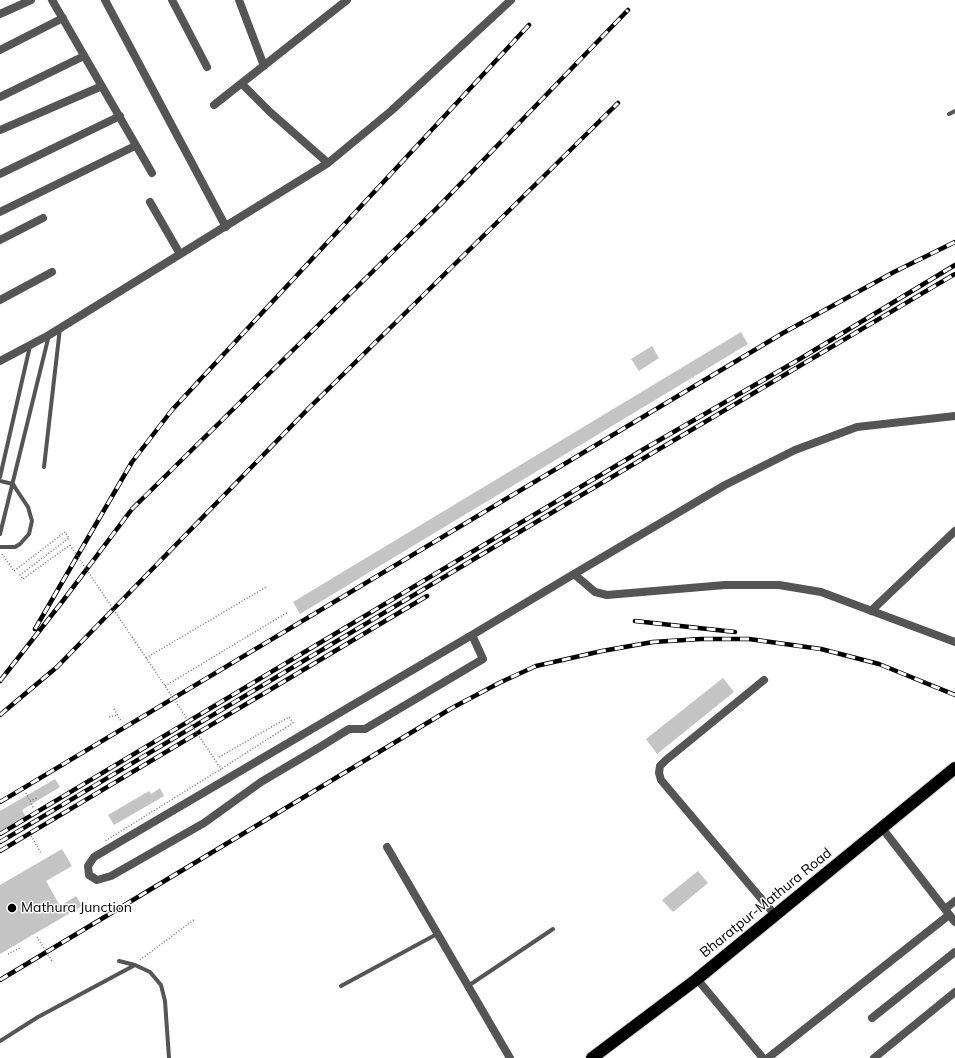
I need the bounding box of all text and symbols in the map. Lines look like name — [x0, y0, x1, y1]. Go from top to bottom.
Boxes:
street label: Bharatpur-Mathura Road — [697, 845, 835, 961]
place label: Mathura Junction — [21, 900, 132, 916]
marker: Mathura Junction — [6, 902, 18, 914]

